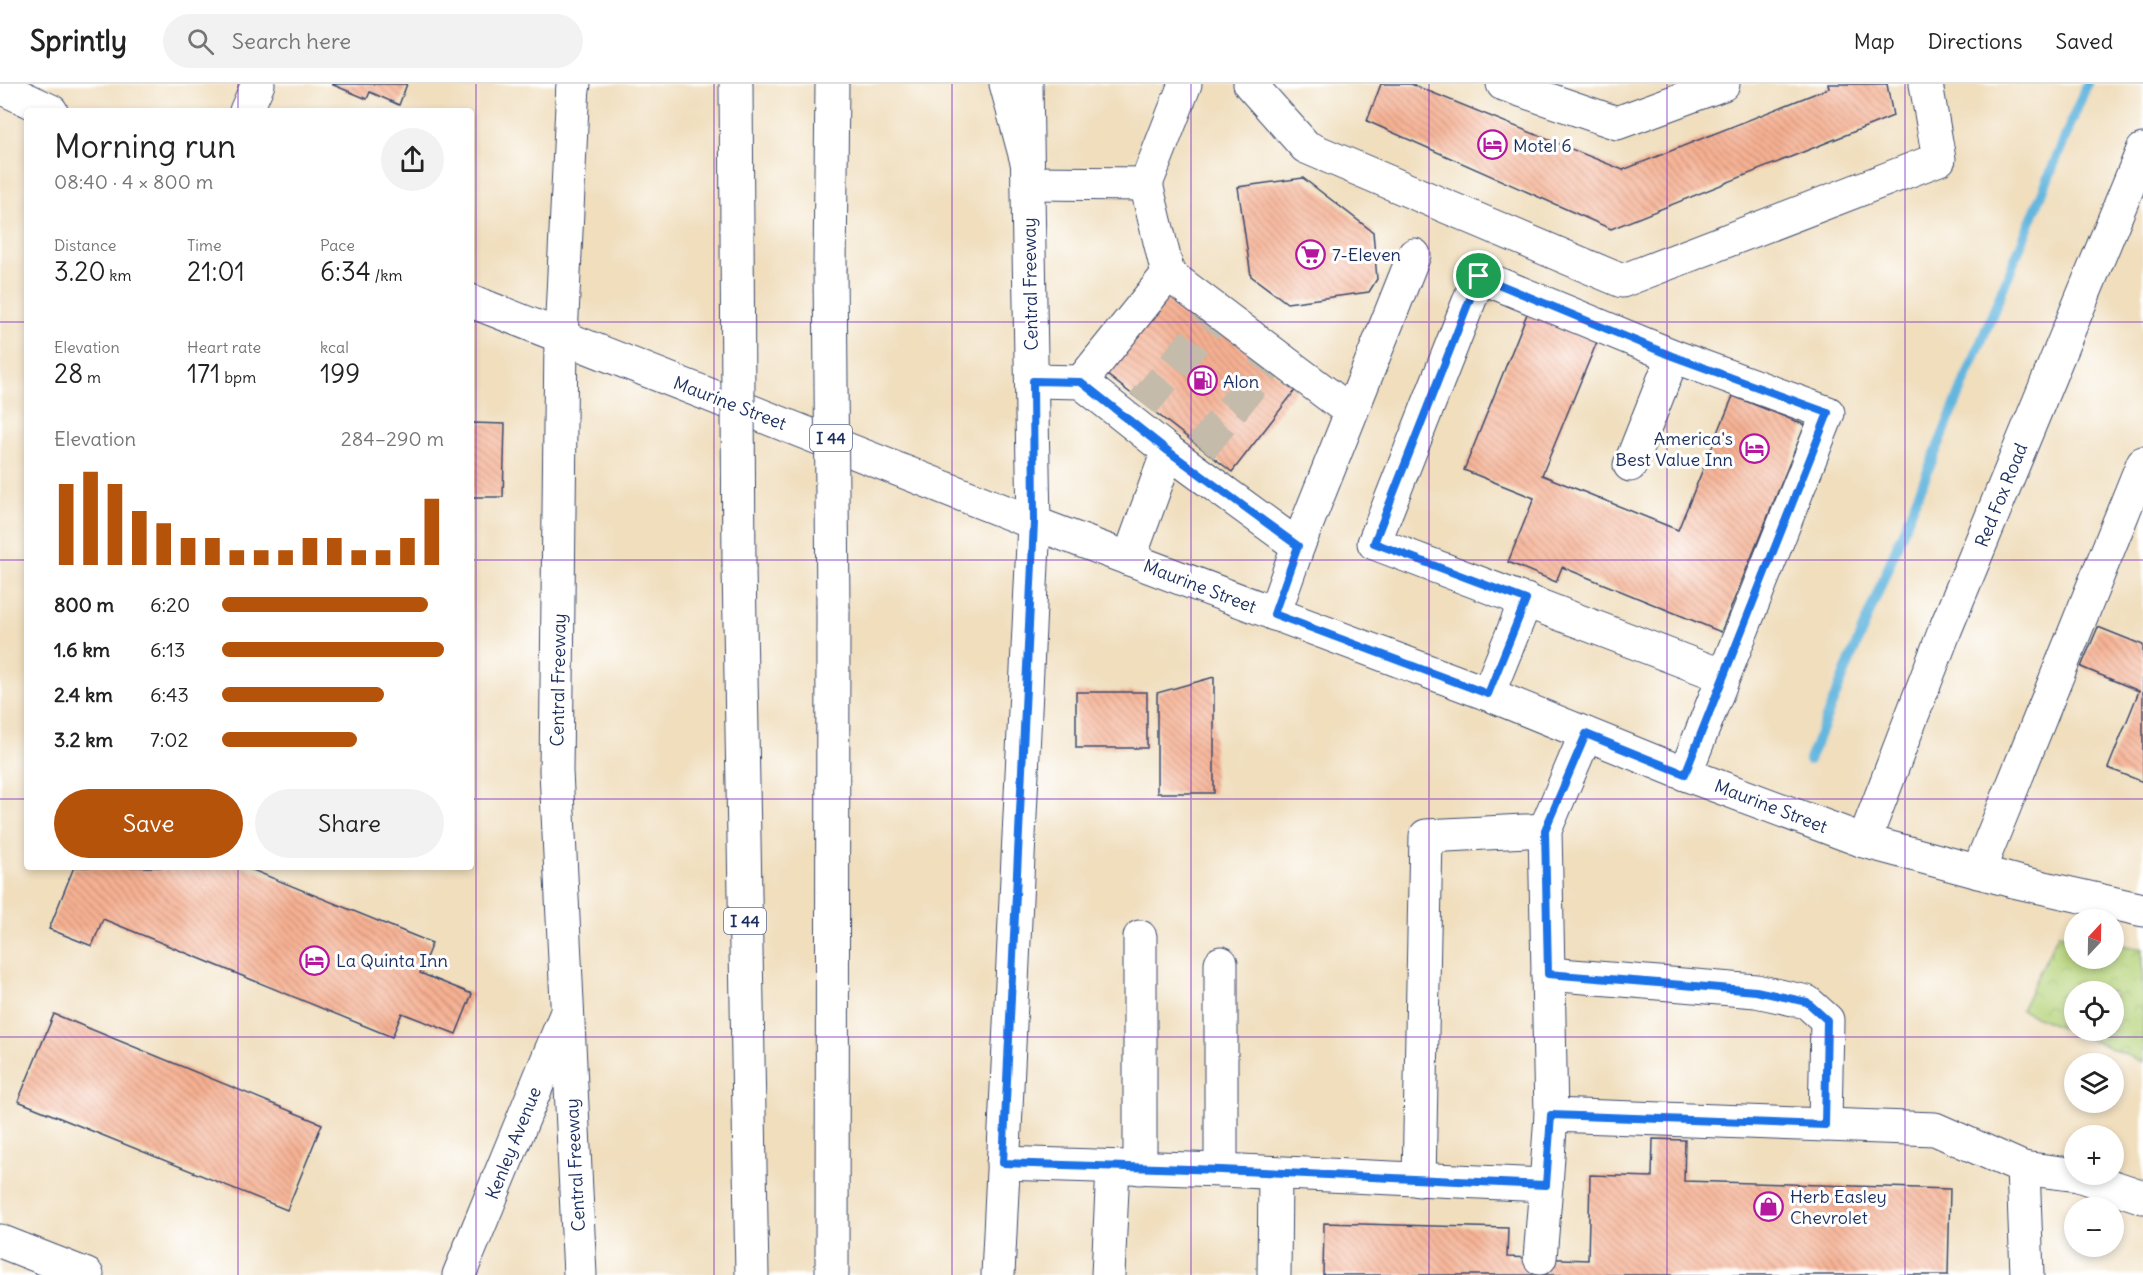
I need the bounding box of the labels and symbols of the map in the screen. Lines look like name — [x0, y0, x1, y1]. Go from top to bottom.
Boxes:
hotel icon: Motel 6 — [1476, 129, 1508, 161]
place label: Motel 6 — [1513, 134, 1572, 157]
street label: Central Freeway — [1017, 217, 1043, 351]
supermarket icon: 7-Eleven — [1295, 238, 1327, 270]
place label: 7-Eleven — [1332, 243, 1401, 266]
pin — [1453, 250, 1504, 301]
fuel station icon: Alon — [1186, 365, 1218, 397]
place label: Alon — [1223, 370, 1259, 393]
street label: Maurine Street — [670, 371, 790, 435]
road number: I 44 — [810, 425, 852, 451]
place label: America's Best Value Inn — [1615, 427, 1733, 471]
hotel icon: America's Best Value Inn — [1738, 432, 1770, 464]
street label: Red Fox Road — [1970, 439, 2032, 550]
street label: Maurine Street — [1140, 554, 1260, 618]
street label: Central Freeway — [545, 613, 571, 747]
street label: Maurine Street — [1711, 774, 1831, 838]
road number: I 44 — [724, 908, 766, 934]
north arrow — [2064, 909, 2124, 969]
hotel icon: La Quinta Inn — [299, 944, 331, 976]
place label: La Quinta Inn — [336, 949, 448, 972]
street label: Kenley Avenue — [480, 1083, 546, 1203]
street label: Central Freeway — [560, 1098, 590, 1232]
place label: Herb Easley Chevrolet — [1790, 1185, 1887, 1229]
shop icon: Herb Easley Chevrolet — [1753, 1190, 1785, 1222]

